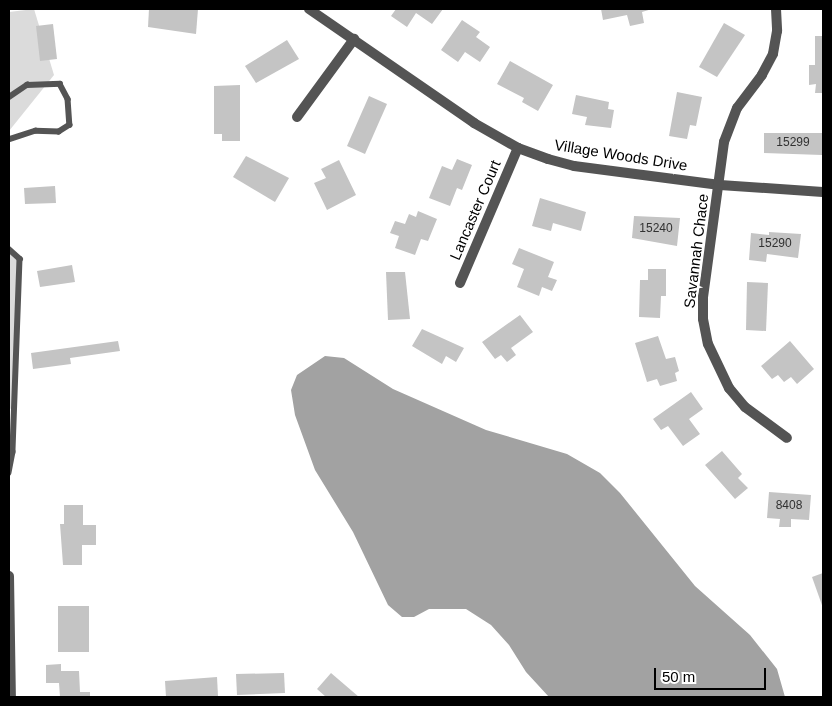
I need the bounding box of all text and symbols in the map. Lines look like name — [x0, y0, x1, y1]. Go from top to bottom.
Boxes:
street label: Village Woods Drive — [553, 136, 689, 174]
house number: 15299 — [776, 136, 810, 150]
street label: Lancaster Court — [446, 157, 504, 263]
street label: Savannah Chace — [680, 193, 712, 309]
house number: 15240 — [639, 222, 673, 236]
house number: 15290 — [758, 237, 792, 251]
house number: 8408 — [776, 499, 802, 513]
scale bar — [657, 658, 770, 690]
text: 50 m — [662, 668, 695, 685]

